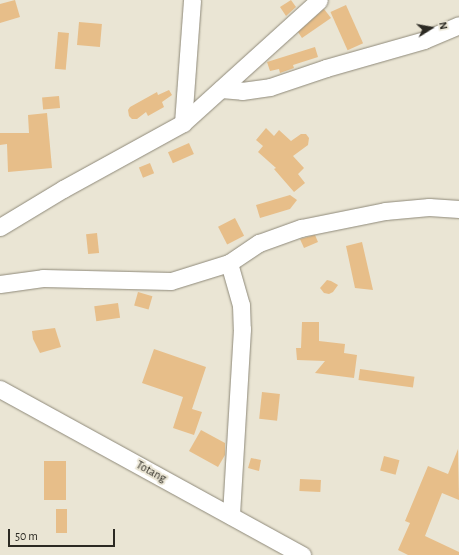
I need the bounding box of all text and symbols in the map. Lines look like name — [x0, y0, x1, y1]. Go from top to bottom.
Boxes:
north arrow — [411, 8, 451, 48]
text: N — [437, 21, 449, 30]
street label: Totang — [133, 458, 169, 486]
scale bar — [10, 521, 117, 547]
text: 50 m — [15, 530, 38, 542]

